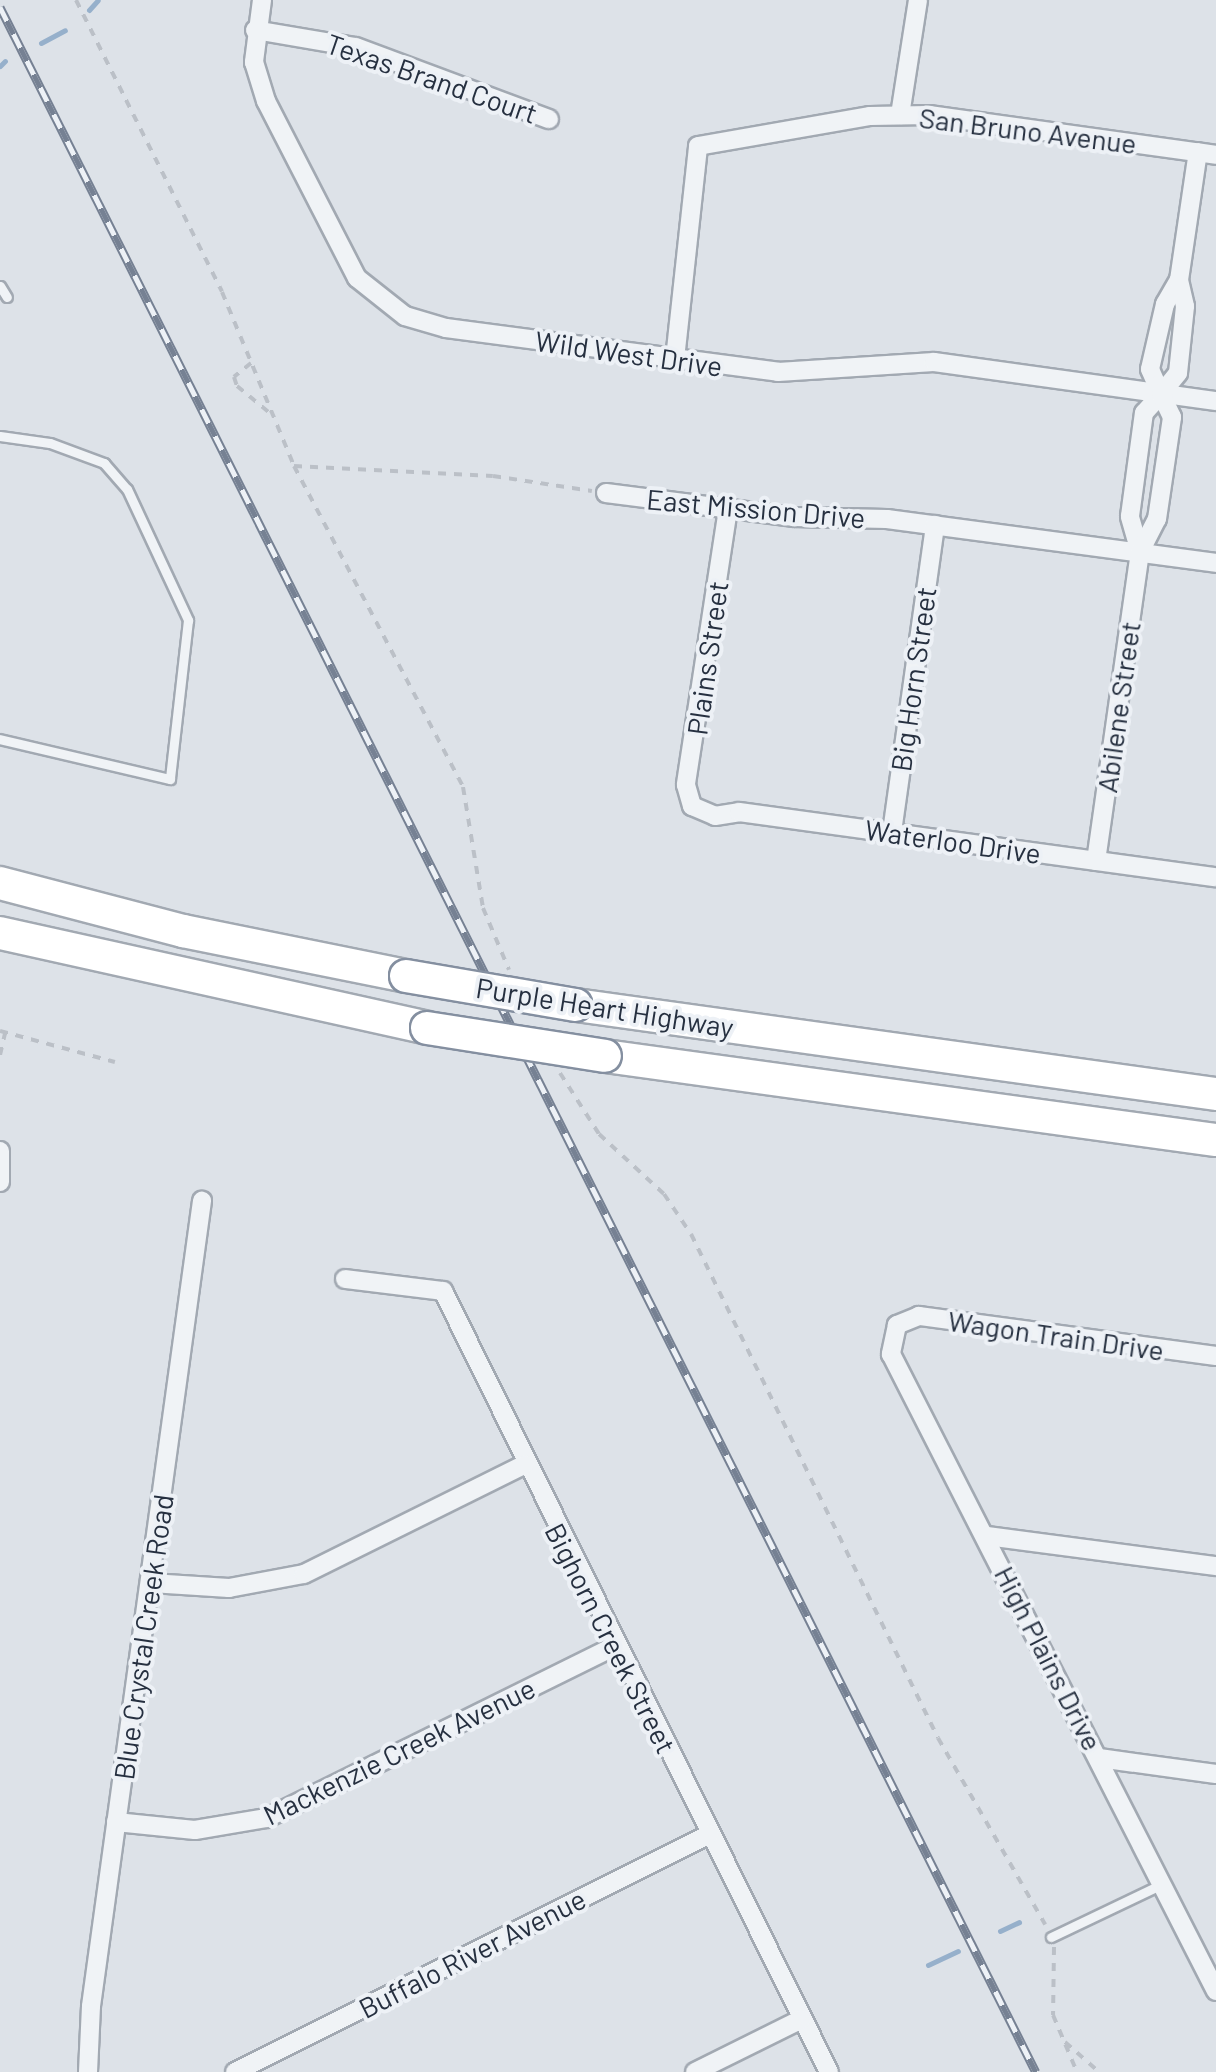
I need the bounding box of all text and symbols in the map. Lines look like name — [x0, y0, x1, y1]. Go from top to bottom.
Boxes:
street label: Texas Brand Court — [322, 26, 542, 130]
street label: San Bruno Avenue — [917, 100, 1139, 160]
street label: Wild West Drive — [533, 323, 725, 383]
street label: East Mission Drive — [645, 482, 867, 534]
street label: Plains Street — [680, 579, 734, 737]
street label: Big Horn Street — [883, 584, 943, 774]
street label: Abilene Street — [1089, 619, 1147, 795]
street label: Waterloo Drive — [863, 812, 1043, 870]
street label: Purple Heart Highway — [474, 970, 736, 1044]
street label: Wagon Train Drive — [946, 1303, 1166, 1367]
street label: Blue Crystal Creek Road — [106, 1492, 180, 1782]
street label: Bighorn Creek Street — [538, 1517, 684, 1759]
street label: High Plains Drive — [988, 1560, 1110, 1756]
street label: Mackenzie Creek Avenue — [258, 1671, 540, 1831]
street label: Buffalo River Avenue — [353, 1881, 591, 2025]

